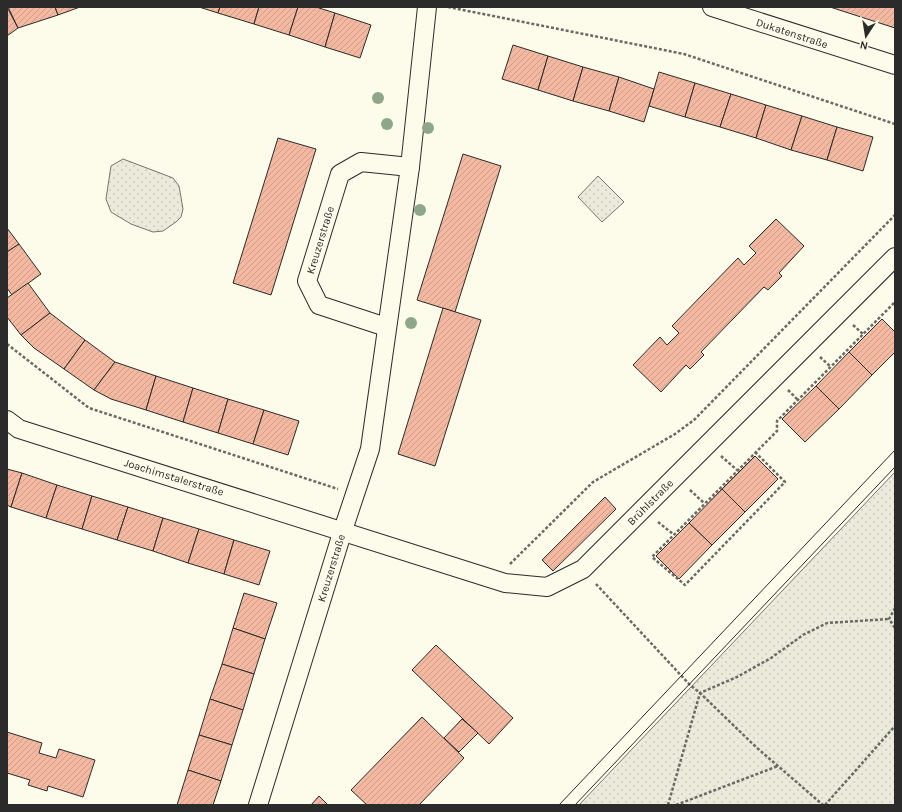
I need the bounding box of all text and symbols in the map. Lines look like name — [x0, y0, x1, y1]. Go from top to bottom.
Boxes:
street label: Dukatenstraße — [754, 16, 830, 51]
north arrow — [846, 16, 886, 56]
text: N — [859, 38, 869, 52]
street label: Kreuzerstraße — [304, 204, 337, 276]
street label: Joachimstalerstraße — [123, 456, 226, 499]
street label: Brühlstraße — [625, 476, 676, 528]
street label: Kreuzerstraße — [315, 532, 348, 604]

